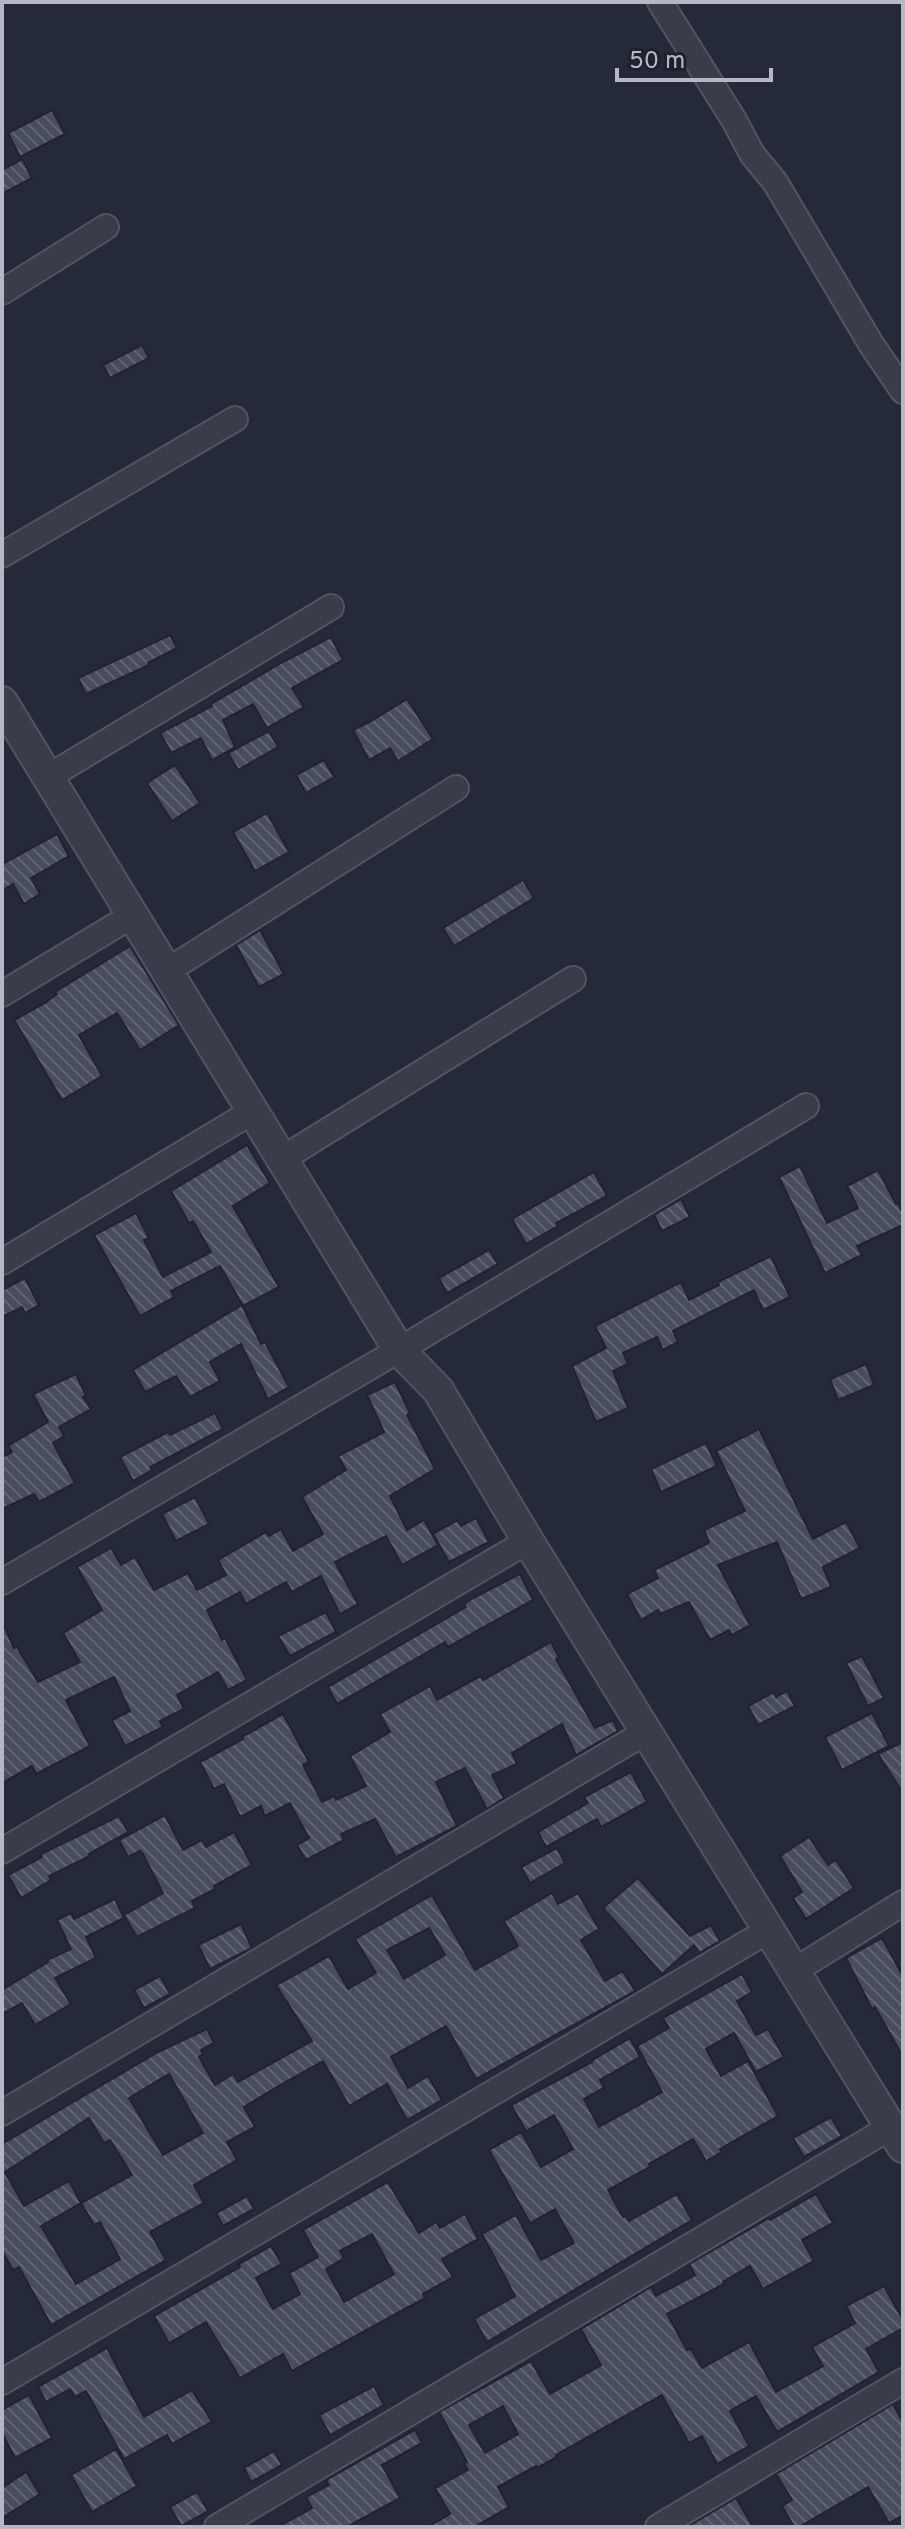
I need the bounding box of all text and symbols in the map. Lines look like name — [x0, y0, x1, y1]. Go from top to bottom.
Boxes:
scale bar — [617, 32, 771, 82]
text: 50 m — [629, 47, 685, 77]

